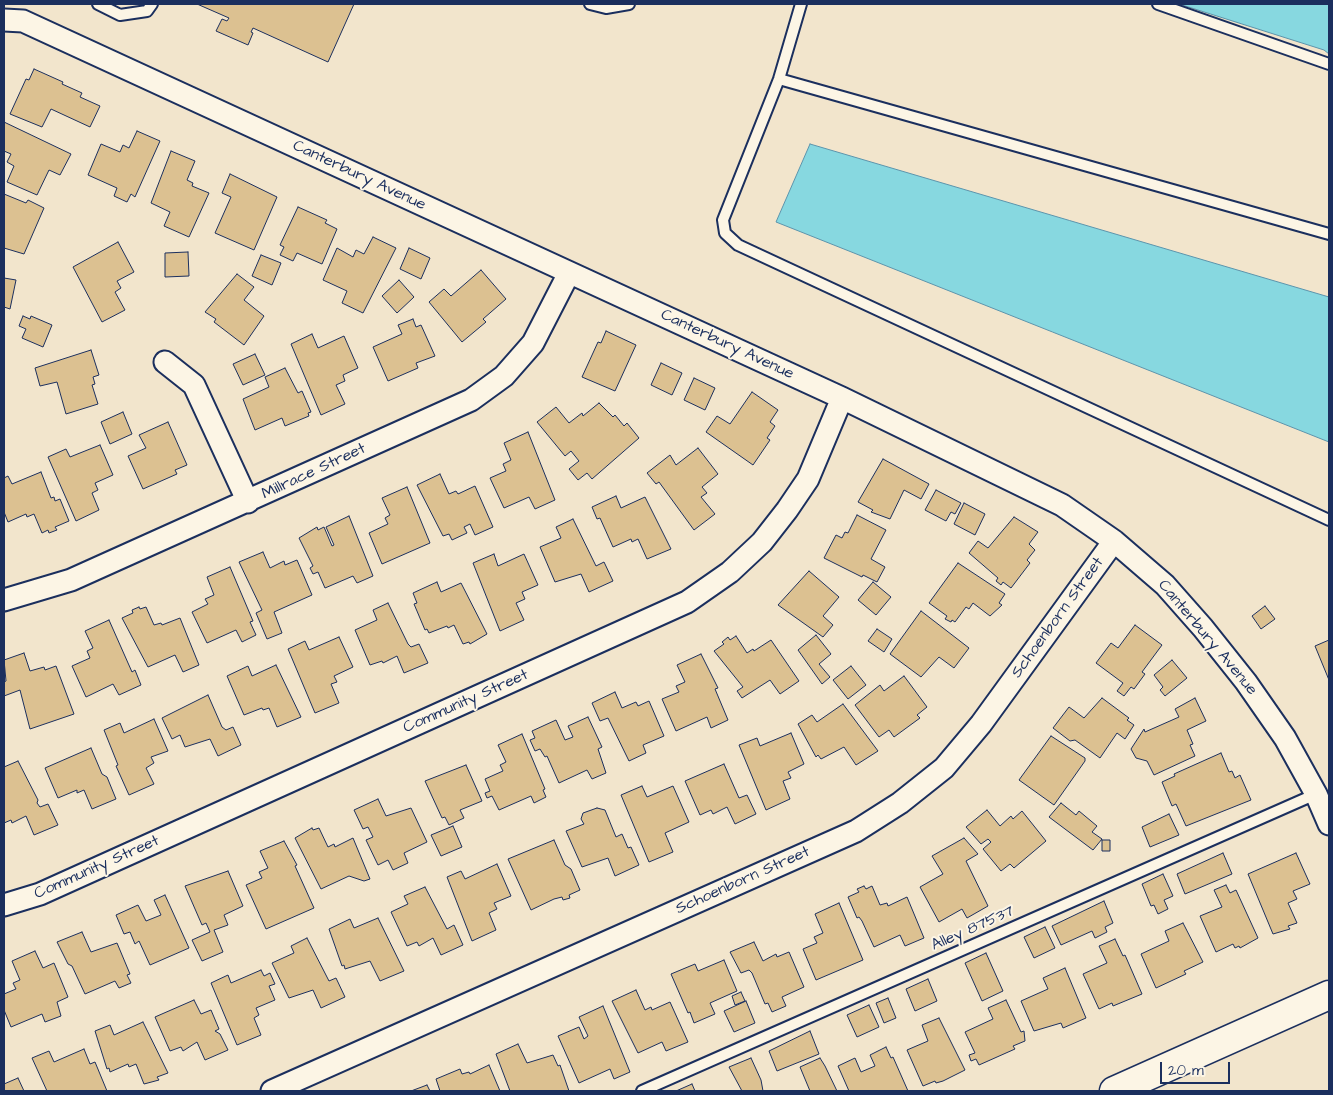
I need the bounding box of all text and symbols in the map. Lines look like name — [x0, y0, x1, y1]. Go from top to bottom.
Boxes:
street label: Canterbury Avenue — [289, 137, 429, 215]
street label: Canterbury Avenue — [657, 306, 797, 384]
street label: Millrace Street — [259, 440, 369, 504]
street label: Schoenborn Street — [1008, 554, 1108, 682]
street label: Canterbury Avenue — [1153, 576, 1261, 700]
street label: Community Street — [401, 666, 531, 738]
street label: Community Street — [32, 832, 162, 904]
street label: Schoenborn Street — [673, 843, 813, 919]
street label: Alley 87537 — [929, 902, 1017, 956]
scale bar — [1163, 1052, 1233, 1084]
text: 20 m — [1168, 1060, 1204, 1081]

